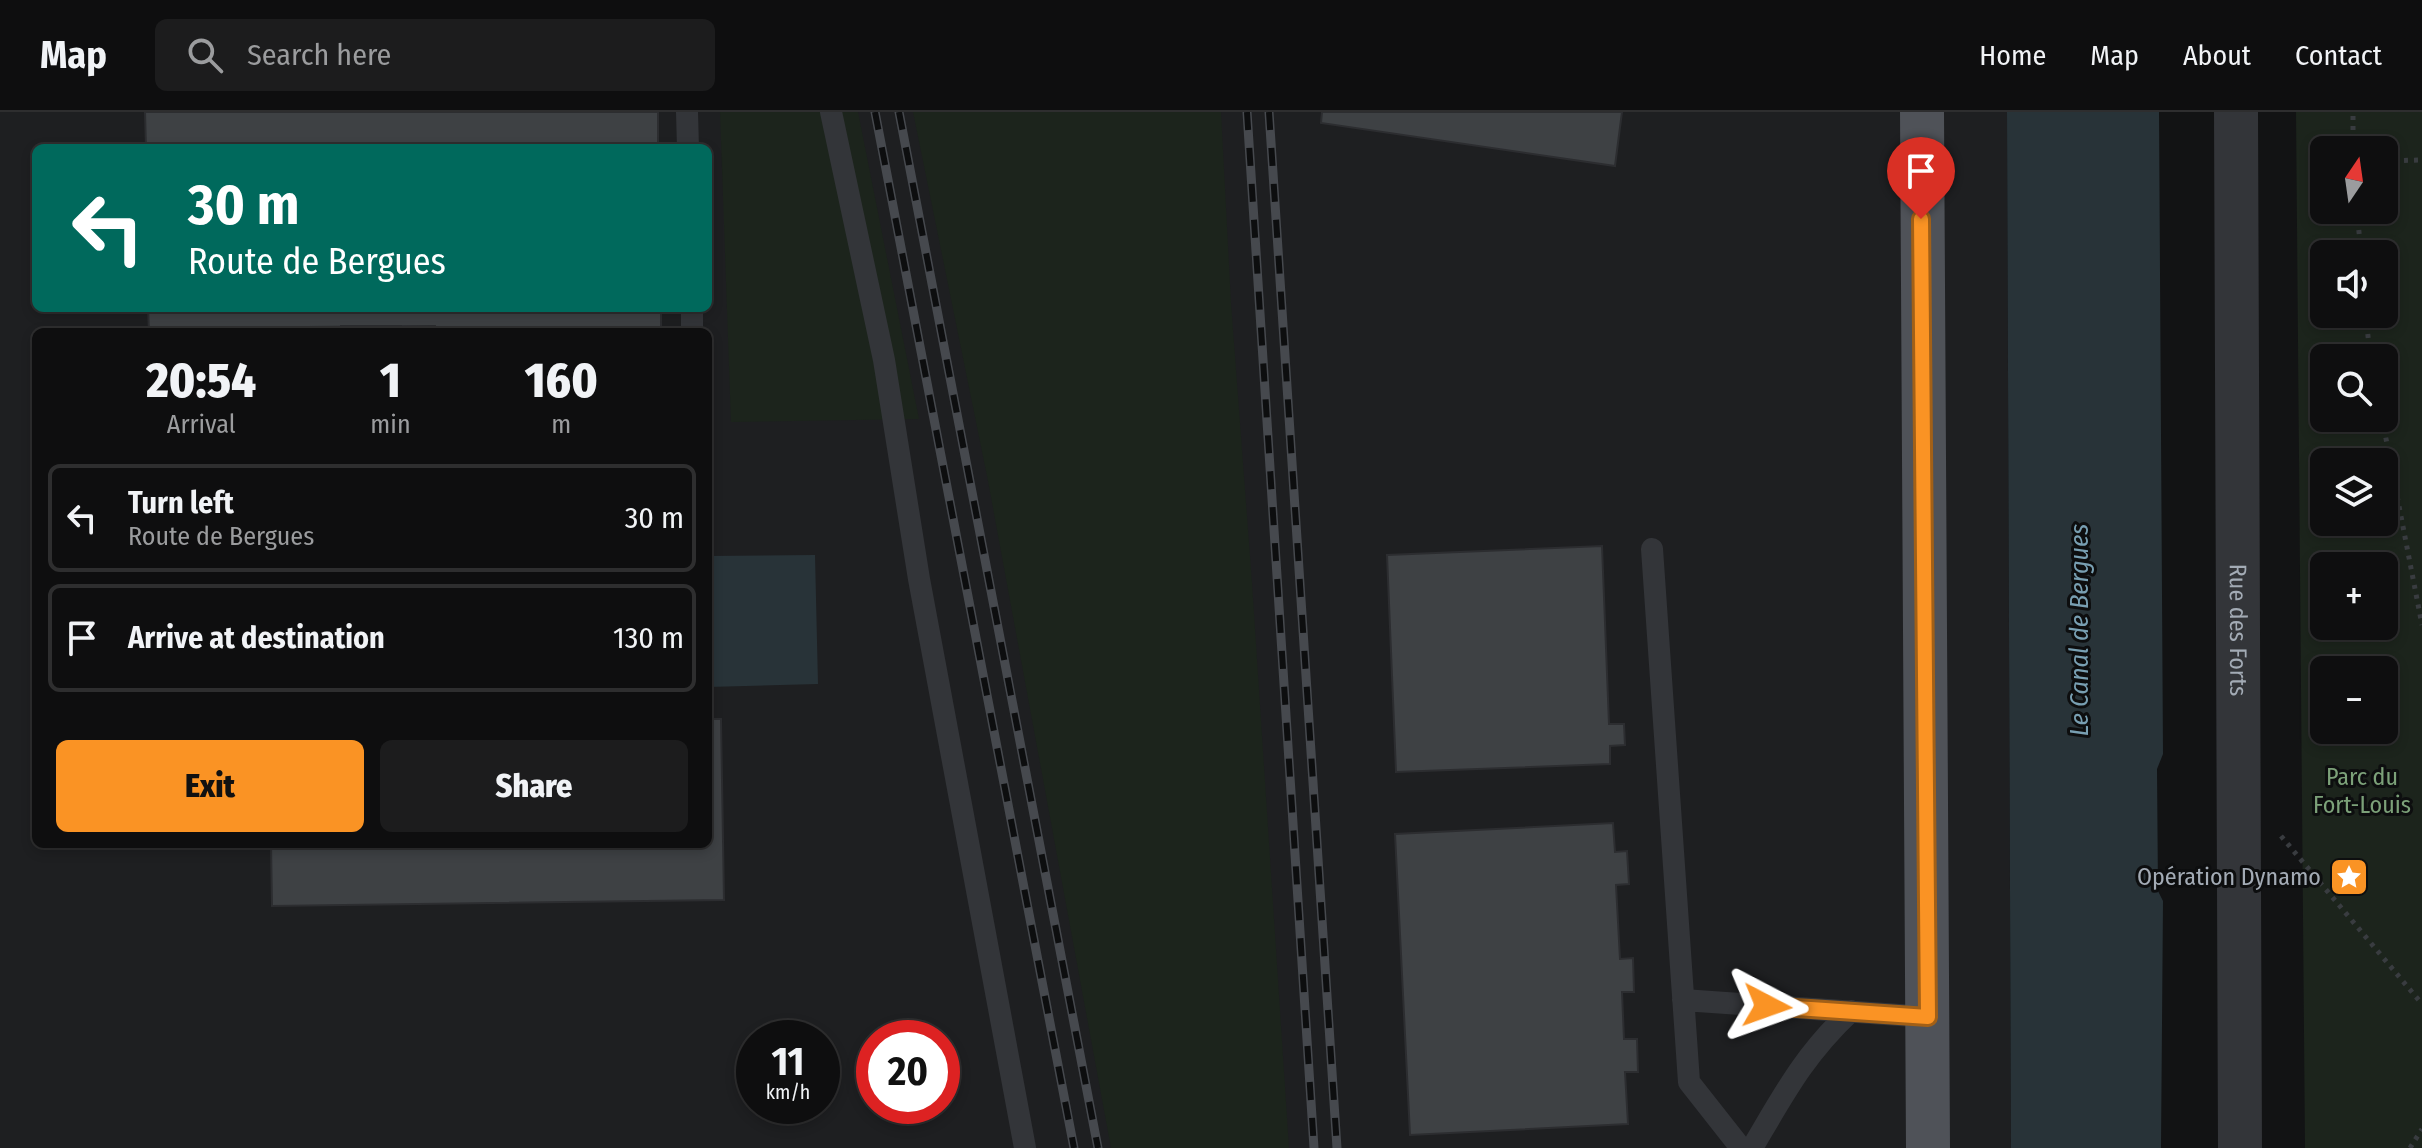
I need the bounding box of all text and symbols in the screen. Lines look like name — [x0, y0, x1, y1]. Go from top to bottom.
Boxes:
search box — [155, 19, 715, 91]
text: Map — [40, 32, 107, 78]
icon: search — [183, 33, 227, 77]
text: Search here — [247, 37, 391, 73]
text: Home — [1979, 39, 2046, 72]
text: Map — [2090, 39, 2139, 72]
text: About — [2183, 39, 2251, 72]
text: Contact — [2295, 39, 2382, 72]
north arrow — [2310, 136, 2398, 224]
map controls — [2310, 136, 2398, 744]
pin — [1887, 137, 1955, 219]
icon: arrive — [1899, 149, 1943, 193]
text: 30 m — [188, 172, 299, 239]
icon: left — [56, 176, 160, 280]
text: Route de Bergues — [188, 240, 446, 284]
button: sound — [2310, 240, 2398, 328]
button: search — [2310, 344, 2398, 432]
text: 20:54 — [146, 352, 256, 410]
text: 1 — [380, 352, 401, 410]
text: 160 — [525, 352, 598, 410]
text: Arrival — [167, 409, 236, 440]
text: min — [370, 409, 411, 440]
text: m — [551, 409, 571, 440]
button: layers — [2310, 448, 2398, 536]
text: Turn left — [128, 485, 234, 521]
icon: left — [60, 496, 104, 540]
text: 30 m — [625, 500, 684, 536]
text: Route de Bergues — [128, 521, 314, 552]
water label: Le Canal de Bergues — [2064, 524, 2095, 736]
button: + — [2310, 552, 2398, 640]
street label: Rue des Forts — [2224, 564, 2252, 696]
icon: arrive — [60, 616, 104, 660]
text: Arrive at destination — [128, 620, 385, 656]
text: 130 m — [613, 620, 684, 656]
button: − — [2310, 656, 2398, 744]
button: Exit — [56, 740, 364, 832]
button: Share — [380, 740, 688, 832]
park label: Parc du Fort-Louis — [2313, 763, 2411, 819]
place icon: Opération Dynamo — [2328, 856, 2370, 898]
place label: Opération Dynamo — [2137, 863, 2321, 891]
position arrow — [1725, 964, 1809, 1048]
speed limit sign: 20 — [856, 1020, 960, 1124]
text: 11 — [771, 1038, 805, 1086]
text: km/h — [766, 1080, 810, 1104]

